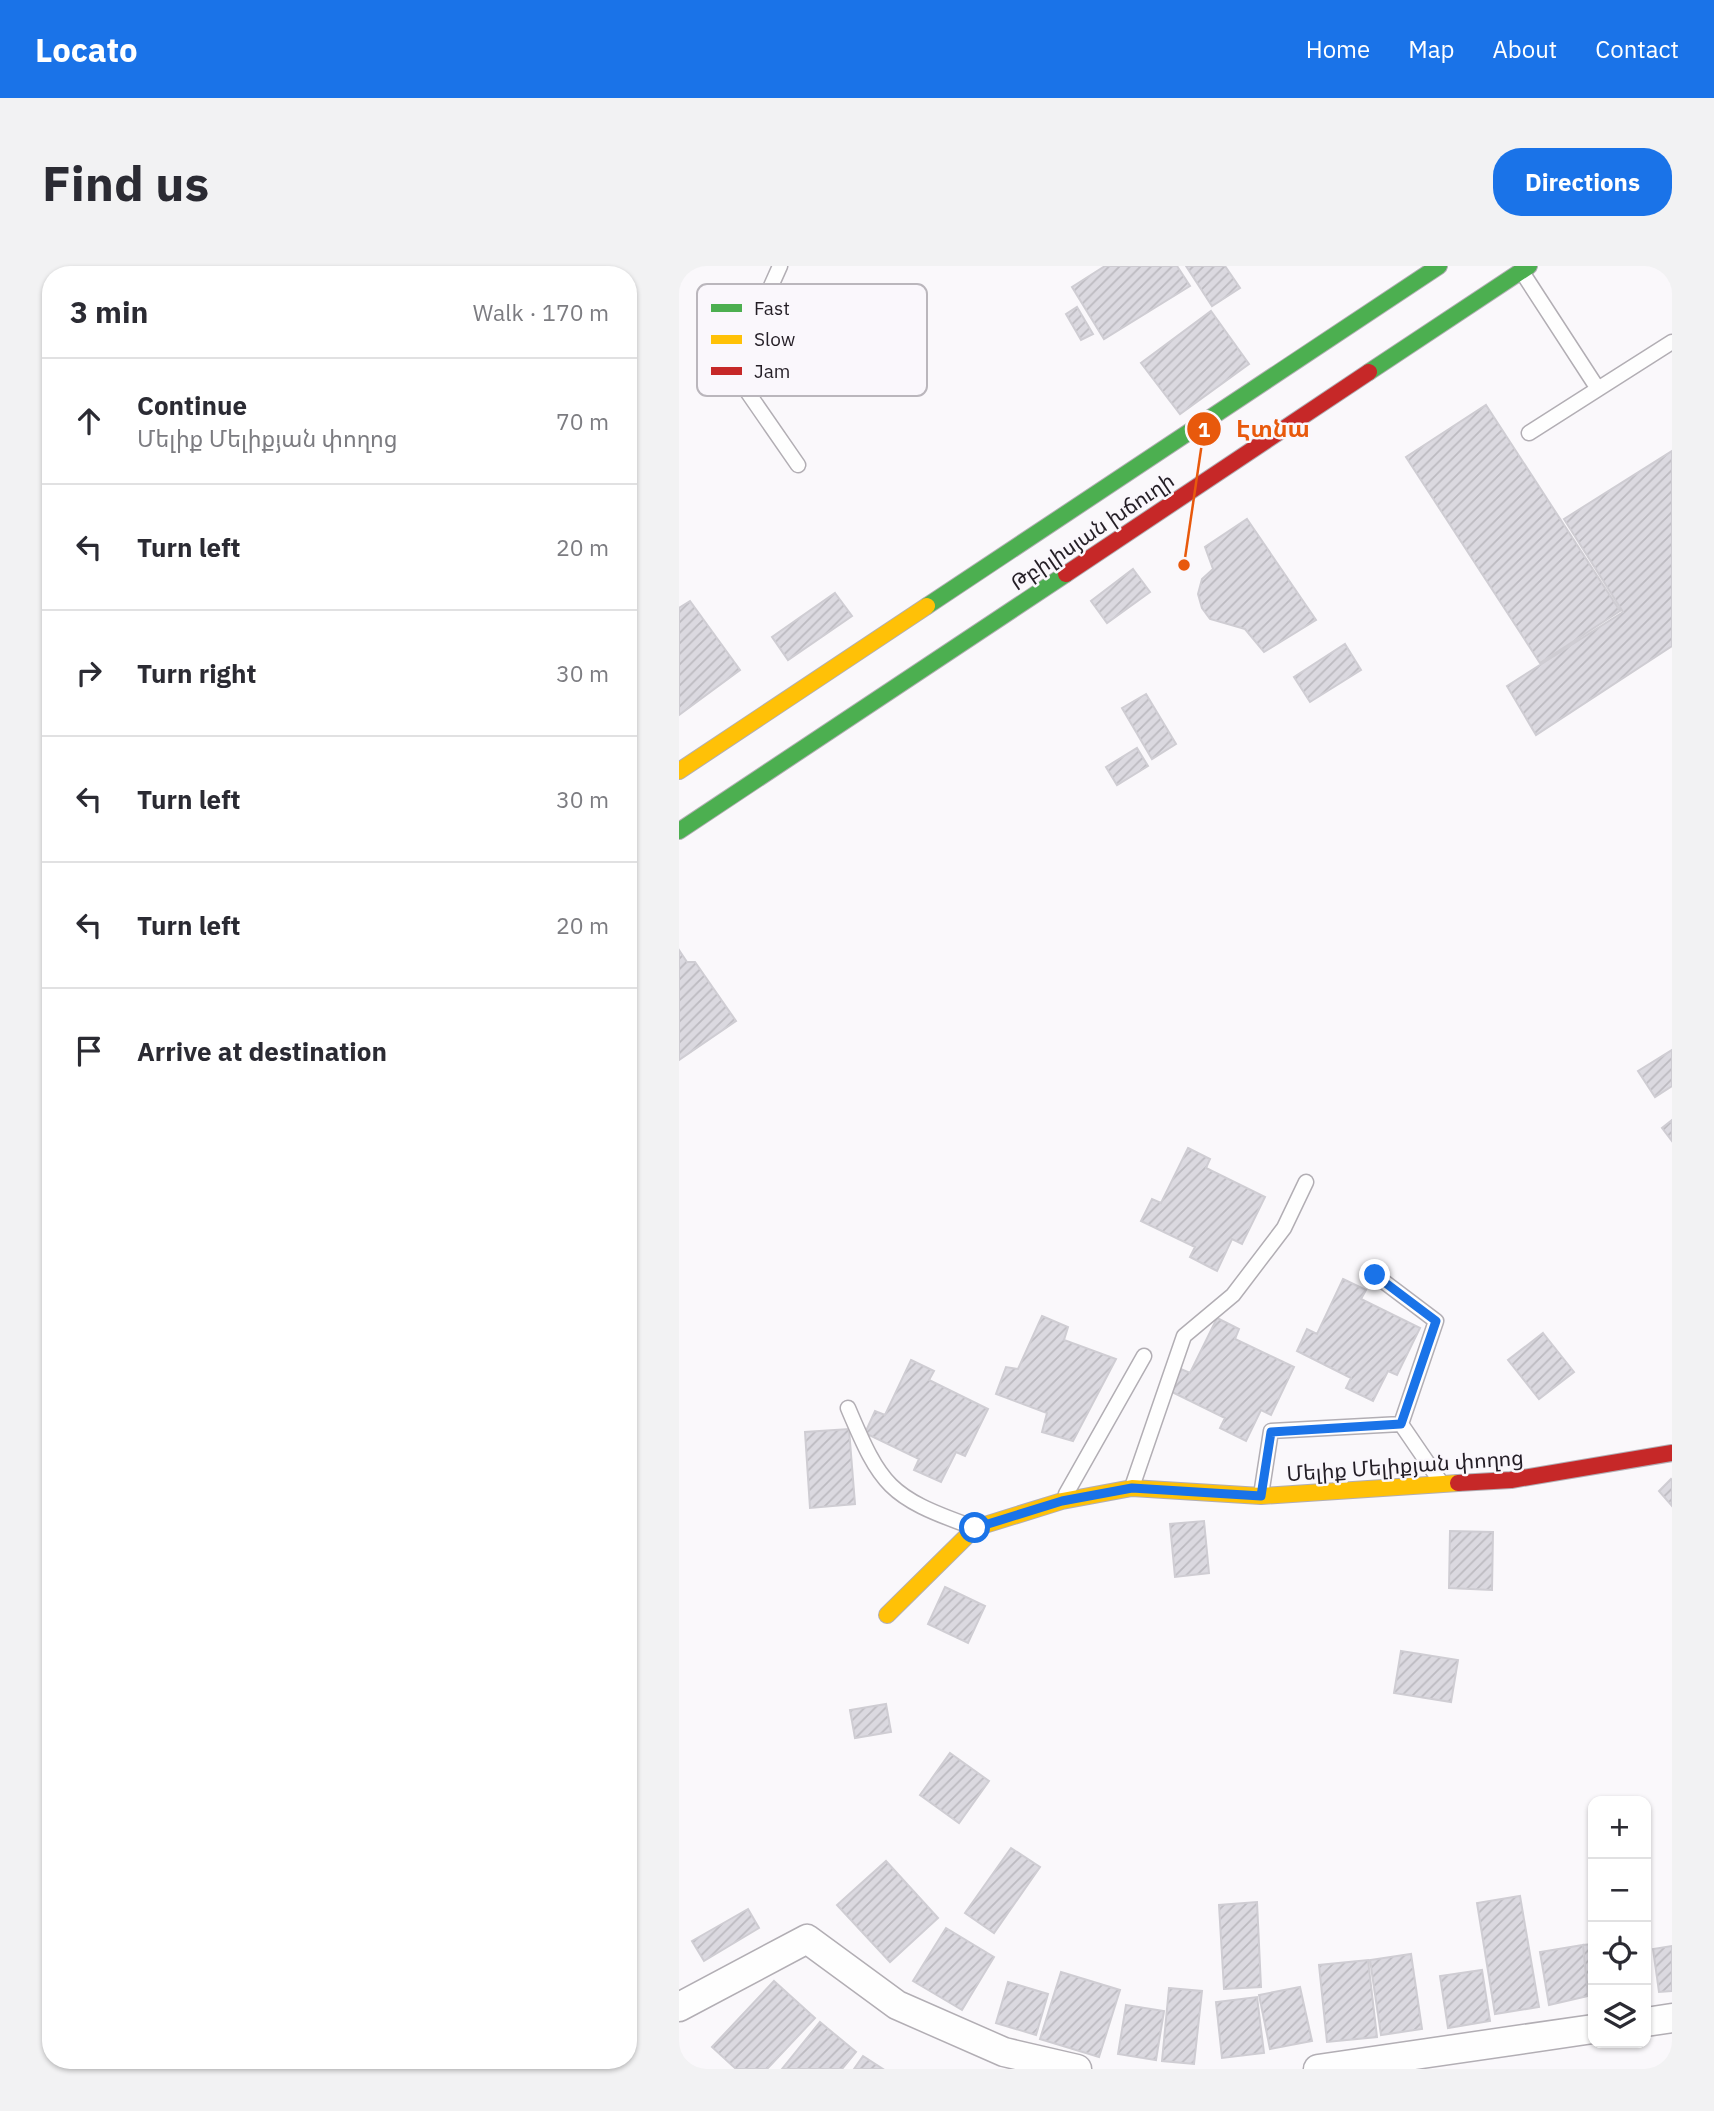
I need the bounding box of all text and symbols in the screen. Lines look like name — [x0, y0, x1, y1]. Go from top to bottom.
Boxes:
text: Locato — [35, 28, 138, 71]
text: Home — [1306, 33, 1370, 65]
text: Map — [1408, 33, 1454, 65]
text: About — [1492, 33, 1557, 65]
text: Contact — [1595, 33, 1679, 65]
button: Directions — [1493, 148, 1672, 216]
text: Find us — [42, 151, 209, 214]
legend — [697, 284, 927, 396]
text: 3 min — [70, 292, 148, 331]
text: Fast — [754, 296, 790, 320]
text: Walk · 170 m — [473, 297, 609, 327]
text: Slow — [754, 327, 795, 351]
text: Jam — [754, 359, 790, 383]
text: Continue — [137, 388, 247, 422]
icon: ahead — [70, 402, 108, 440]
text: 70 m — [556, 406, 609, 436]
callout: Էտնա — [1187, 407, 1324, 451]
text: Էտնա — [1236, 413, 1310, 443]
text: 1 — [1198, 415, 1211, 443]
text: Մելիք Մելիքյան փողոց — [137, 423, 397, 453]
street label: Թբիլիսյան խճուղի — [1005, 466, 1179, 596]
icon: left — [70, 528, 108, 566]
text: Turn left — [137, 530, 240, 564]
text: 20 m — [556, 532, 609, 562]
icon: right — [70, 654, 108, 692]
text: Turn right — [137, 656, 256, 690]
text: 30 m — [556, 658, 609, 688]
icon: left — [70, 780, 108, 818]
text: Turn left — [137, 782, 240, 816]
text: 30 m — [556, 784, 609, 814]
icon: left — [70, 906, 108, 944]
text: Turn left — [137, 908, 240, 942]
text: 20 m — [556, 910, 609, 940]
icon: arrive — [70, 1032, 108, 1070]
text: Arrive at destination — [137, 1034, 387, 1068]
route end — [1359, 1259, 1390, 1290]
street label: Մելիք Մելիքյան փողոց — [1285, 1443, 1525, 1487]
route start — [959, 1512, 990, 1543]
map controls — [1588, 1796, 1651, 2048]
button: + — [1588, 1796, 1651, 1859]
button: − — [1588, 1859, 1651, 1922]
button: locate — [1588, 1922, 1651, 1985]
button: layers — [1588, 1985, 1651, 2048]

